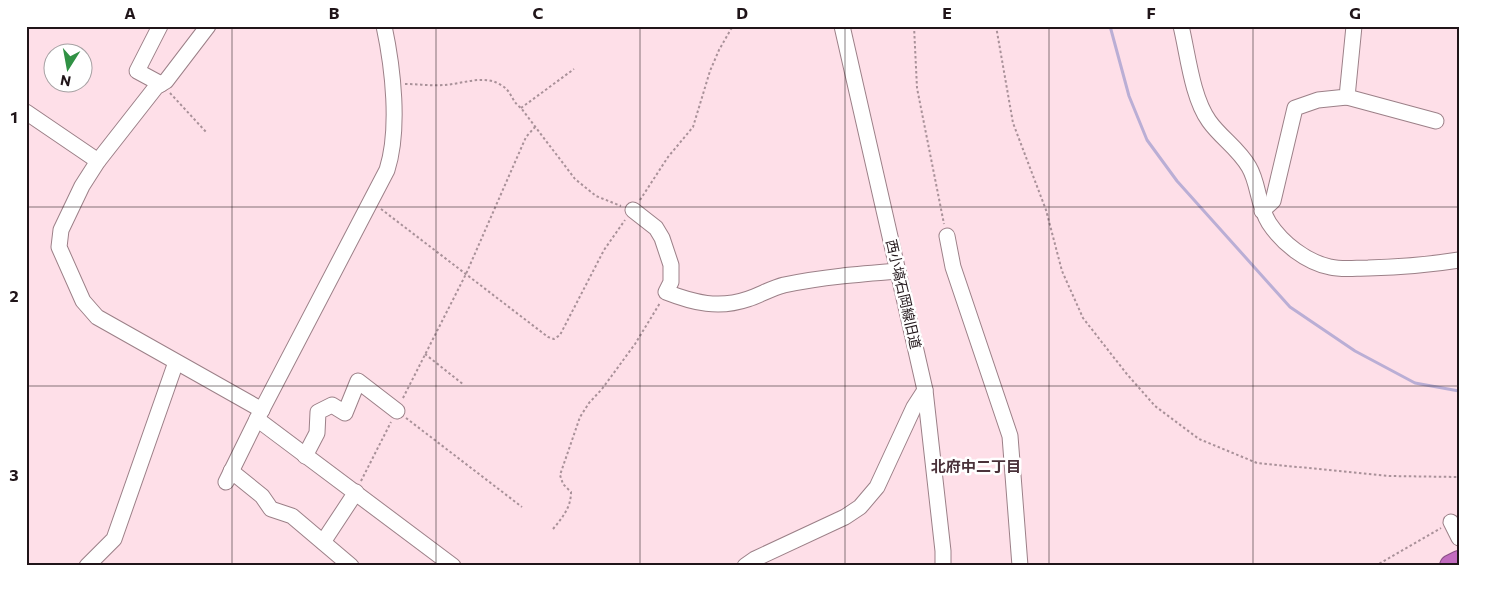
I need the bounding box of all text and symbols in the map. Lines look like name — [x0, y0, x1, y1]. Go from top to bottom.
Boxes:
text: A — [124, 3, 136, 22]
text: B — [329, 3, 340, 22]
text: C — [533, 3, 544, 22]
text: D — [736, 3, 748, 22]
text: E — [942, 3, 952, 22]
text: F — [1146, 3, 1156, 22]
text: G — [1349, 3, 1361, 22]
north arrow — [42, 42, 92, 92]
text: N — [59, 72, 72, 91]
text: 1 — [10, 107, 18, 126]
street label: 西小塙石岡線旧道 — [883, 238, 925, 350]
text: 2 — [9, 286, 19, 305]
district label: 北府中二丁目 — [931, 457, 1021, 475]
text: 3 — [9, 465, 19, 484]

